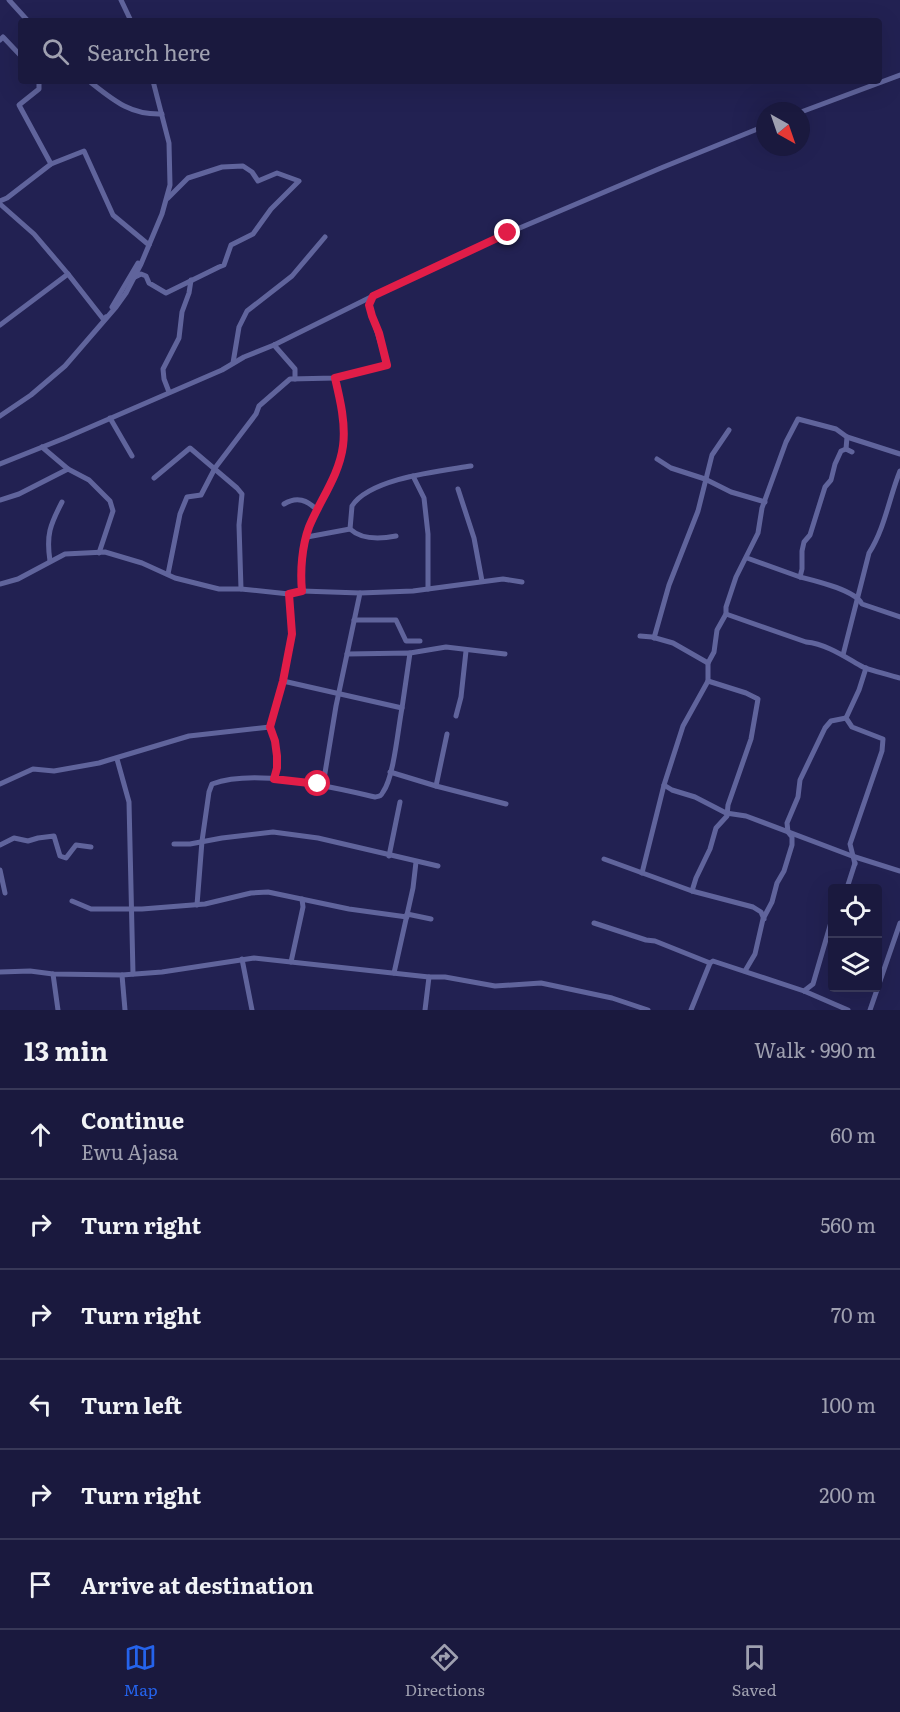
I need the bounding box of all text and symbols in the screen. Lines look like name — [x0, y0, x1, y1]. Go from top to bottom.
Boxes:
search box — [18, 18, 882, 84]
icon: search — [39, 35, 72, 68]
text: Search here — [87, 35, 210, 68]
north arrow — [756, 102, 810, 156]
route end — [494, 219, 520, 245]
route start — [304, 770, 330, 796]
map controls — [828, 884, 882, 992]
button: locate — [828, 884, 882, 938]
button: layers — [828, 938, 882, 992]
text: 13 min — [24, 1030, 108, 1069]
text: Walk · 990 m — [754, 1034, 876, 1064]
text: Continue — [81, 1103, 184, 1136]
icon: ahead — [24, 1118, 57, 1151]
text: 60 m — [830, 1119, 876, 1149]
text: Ewu Ajasa — [81, 1136, 178, 1166]
icon: right — [24, 1208, 57, 1241]
text: Turn right — [81, 1208, 201, 1241]
text: 560 m — [820, 1209, 876, 1239]
icon: right — [24, 1298, 57, 1331]
text: Turn right — [81, 1298, 201, 1331]
text: 70 m — [831, 1299, 876, 1329]
icon: left — [24, 1388, 57, 1421]
text: Turn left — [81, 1388, 182, 1421]
text: 100 m — [821, 1389, 876, 1419]
icon: right — [24, 1478, 57, 1511]
text: Turn right — [81, 1478, 201, 1511]
text: 200 m — [819, 1479, 876, 1509]
icon: arrive — [24, 1568, 57, 1601]
text: Arrive at destination — [81, 1568, 314, 1601]
tab: Map — [124, 1641, 158, 1701]
tab: Directions — [405, 1641, 485, 1701]
tab: Saved — [732, 1641, 776, 1701]

